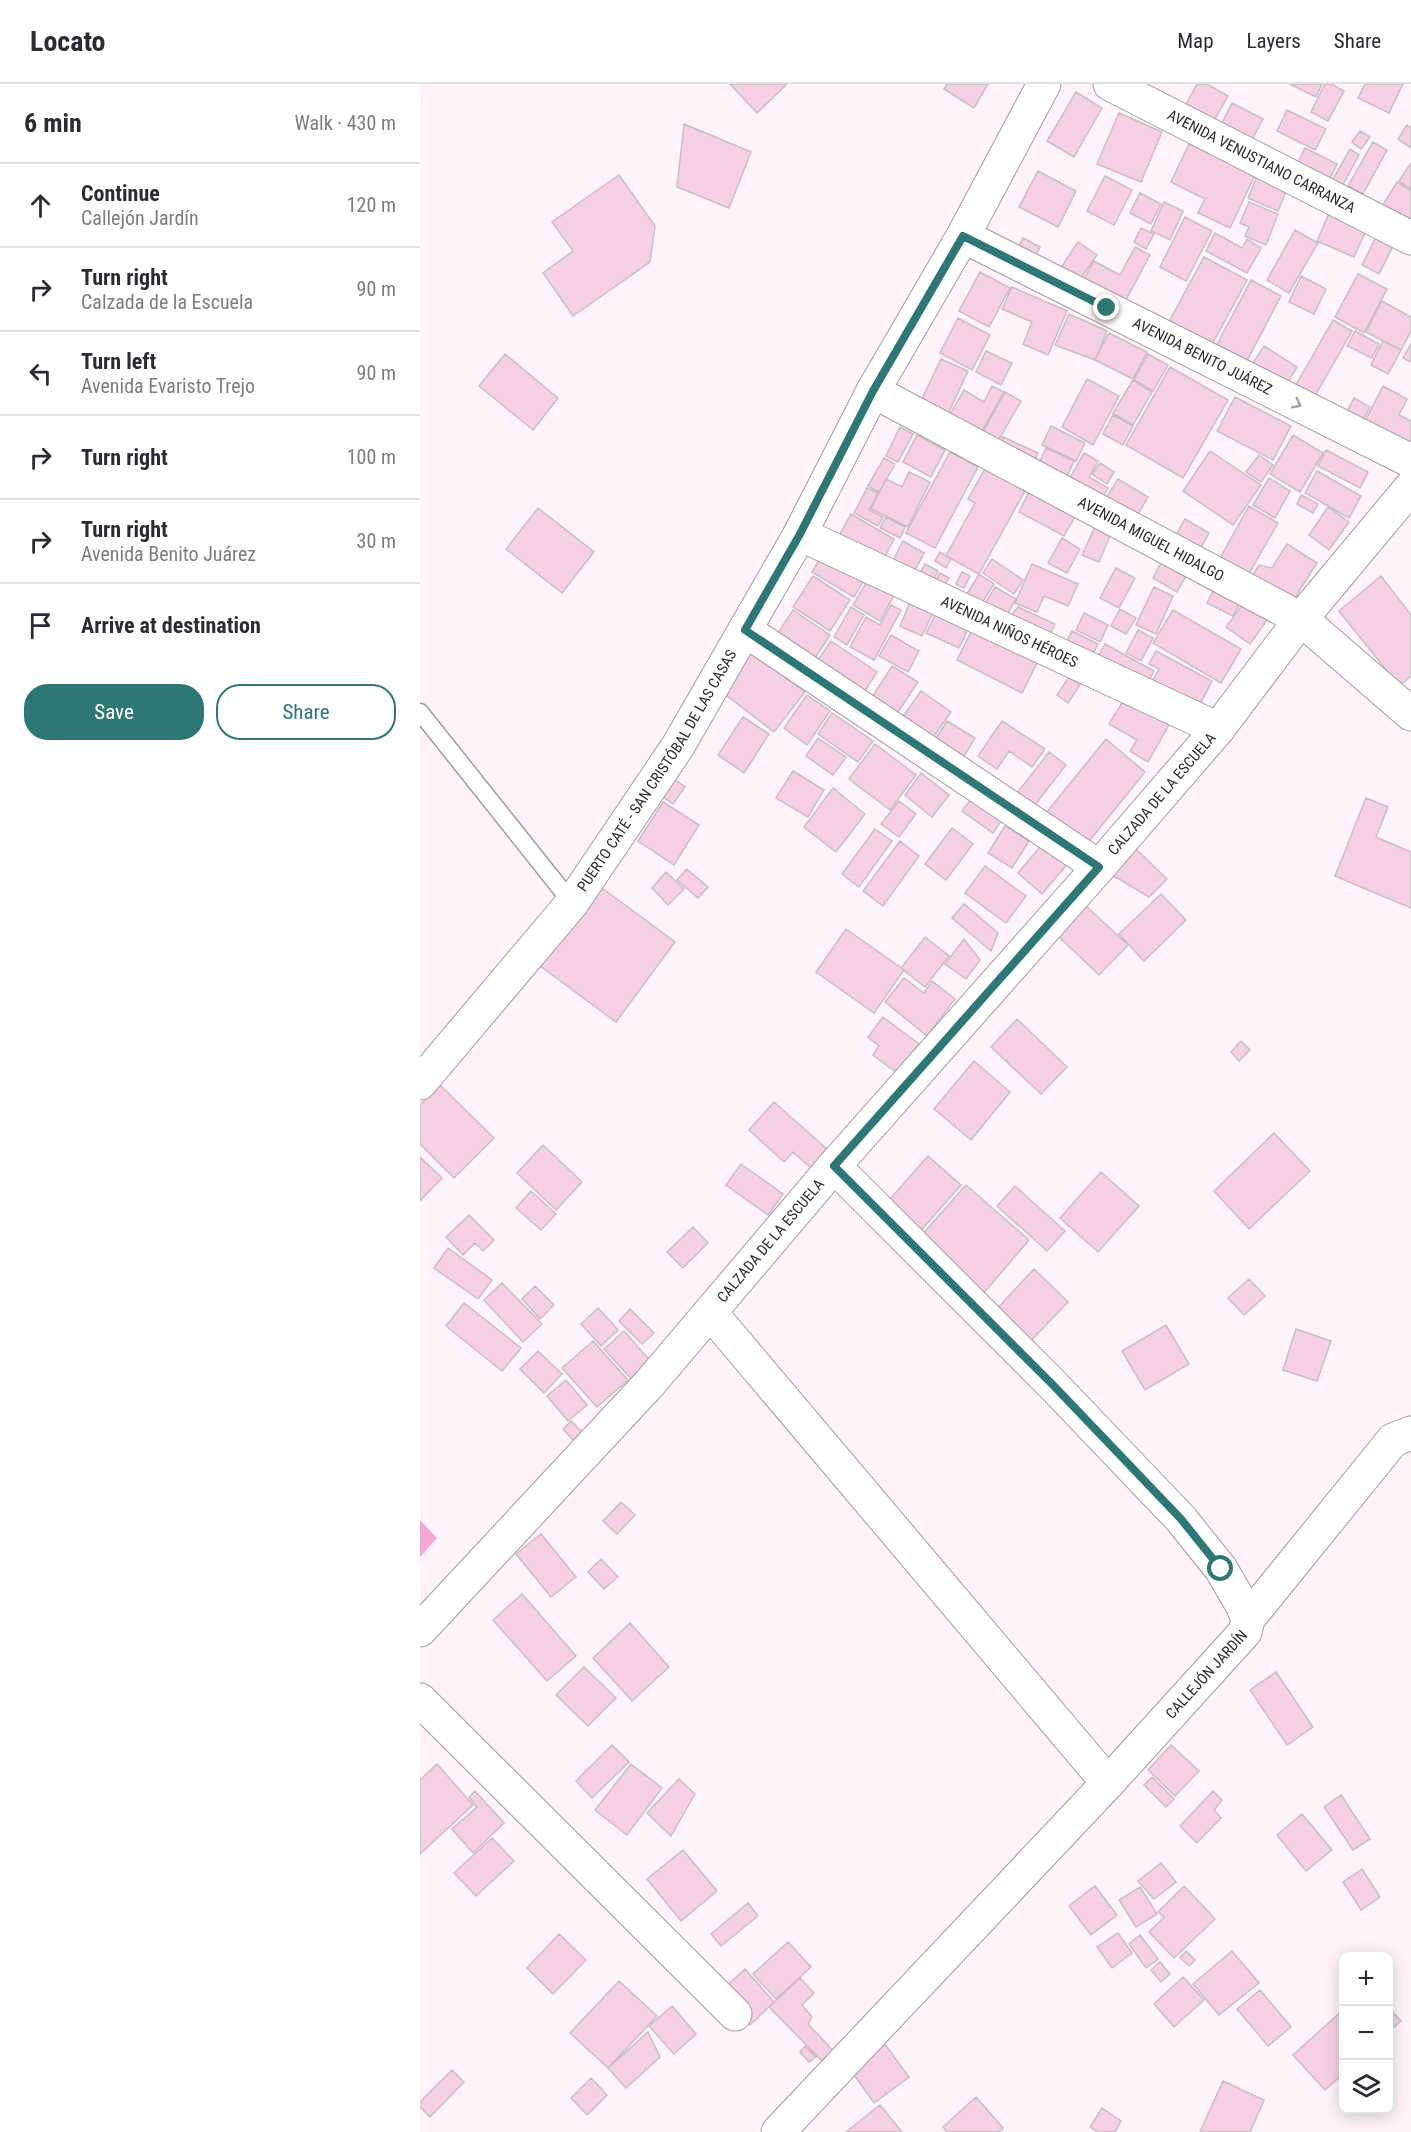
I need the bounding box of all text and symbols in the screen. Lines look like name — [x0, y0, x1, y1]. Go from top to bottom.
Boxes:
text: Locato — [30, 25, 106, 58]
text: Map — [1177, 29, 1214, 53]
text: Layers — [1247, 29, 1301, 53]
text: Share — [1334, 29, 1381, 53]
street label: AVENIDA VENUSTIANO CARRANZA — [1164, 106, 1359, 217]
text: 6 min — [24, 108, 82, 138]
text: Walk · 430 m — [295, 111, 396, 135]
text: Continue — [81, 181, 160, 206]
icon: ahead — [24, 189, 57, 222]
text: 120 m — [347, 193, 396, 217]
text: Callejón Jardín — [81, 206, 199, 230]
text: Turn right — [81, 265, 168, 290]
icon: right — [24, 273, 57, 306]
text: 90 m — [357, 277, 396, 301]
text: Calzada de la Escuela — [81, 290, 253, 314]
route end — [1093, 294, 1119, 320]
street label: AVENIDA BENITO JUÁREZ — [1130, 314, 1275, 399]
text: Turn left — [81, 349, 156, 374]
icon: left — [24, 357, 57, 390]
text: 90 m — [357, 361, 396, 385]
text: Avenida Evaristo Trejo — [81, 374, 255, 398]
one-way arrow — [1290, 396, 1301, 408]
icon: right — [24, 441, 57, 474]
text: Turn right — [81, 445, 168, 470]
text: 100 m — [347, 445, 396, 469]
street label: AVENIDA MIGUEL HIDALGO — [1075, 493, 1227, 585]
text: Turn right — [81, 517, 168, 542]
icon: right — [24, 525, 57, 558]
text: 30 m — [357, 529, 396, 553]
text: Avenida Benito Juárez — [81, 542, 256, 566]
street label: AVENIDA NIÑOS HÉROES — [938, 592, 1081, 671]
icon: arrive — [24, 609, 57, 642]
text: Arrive at destination — [81, 613, 261, 638]
street label: PUERTO CATÉ - SAN CRISTÓBAL DE LAS CASAS — [573, 646, 741, 895]
button: Save — [24, 684, 204, 740]
button: Share — [216, 684, 396, 740]
street label: CALZADA DE LA ESCUELA — [1104, 729, 1220, 859]
street label: CALZADA DE LA ESCUELA — [713, 1175, 828, 1306]
route start — [1207, 1555, 1233, 1581]
street label: CALLEJÓN JARDÍN — [1162, 1626, 1251, 1722]
map controls — [1339, 1952, 1393, 2114]
button: + — [1339, 1952, 1393, 2006]
button: − — [1339, 2006, 1393, 2060]
button: layers — [1339, 2060, 1393, 2114]

